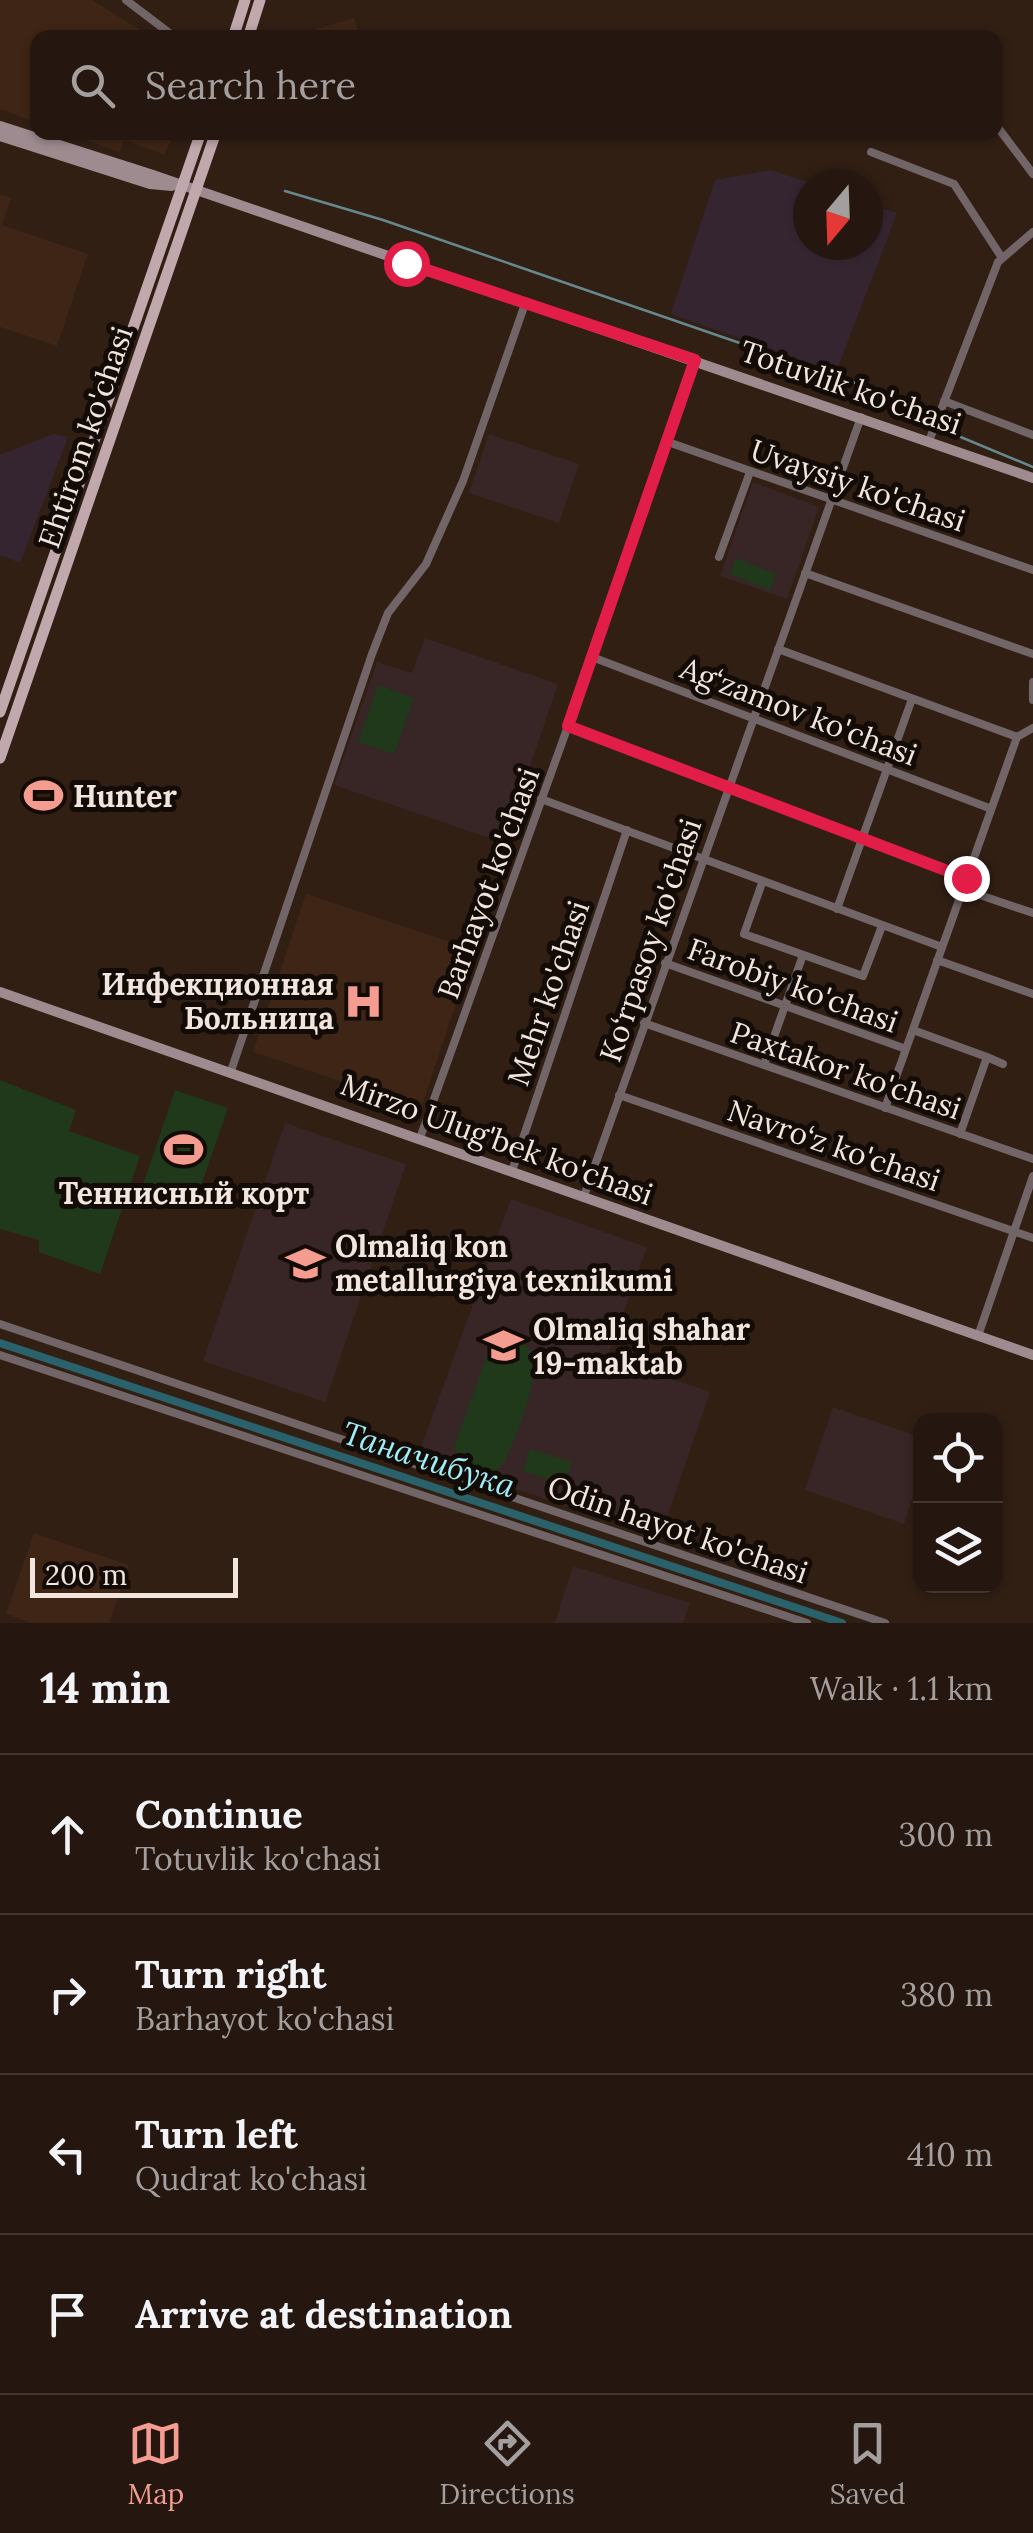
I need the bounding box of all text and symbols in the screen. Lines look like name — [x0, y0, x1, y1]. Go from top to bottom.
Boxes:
search box — [30, 30, 1003, 140]
icon: search — [65, 58, 120, 113]
text: Search here — [145, 61, 356, 109]
north arrow — [793, 170, 883, 260]
route start — [384, 241, 430, 287]
street label: Ehtirom ko'chasi — [29, 321, 141, 553]
street label: Totuvlik ko'chasi — [736, 331, 966, 443]
street label: Uvaysiy ko'chasi — [745, 430, 970, 540]
street label: Ag‘zamov ko'chasi — [674, 648, 923, 775]
street label: Barhayot ko'chasi — [429, 762, 548, 1004]
sports icon: Hunter — [22, 775, 64, 817]
place label: Hunter — [73, 777, 177, 815]
street label: Ko‘rpasoy ko'chasi — [591, 813, 710, 1067]
route end — [944, 856, 990, 902]
street label: Mehr ko'chasi — [499, 896, 597, 1090]
street label: Farobiy ko'chasi — [682, 929, 903, 1042]
place label: Инфекционная Больница — [101, 965, 334, 1037]
hospital icon: Инфекционная Больница — [343, 980, 385, 1022]
street label: Paxtakor ko'chasi — [726, 1013, 966, 1127]
street label: Mirzo Ulug'bek ko'chasi — [335, 1065, 658, 1214]
street label: Navro‘z ko'chasi — [723, 1091, 945, 1199]
sports icon: Теннисный корт — [163, 1128, 205, 1170]
place label: Теннисный корт — [59, 1174, 310, 1212]
place label: Olmaliq kon metallurgiya texnikumi — [335, 1227, 673, 1300]
school or university icon: Olmaliq kon metallurgiya texnikumi — [284, 1242, 326, 1284]
place label: Olmaliq shahar 19-maktab — [533, 1310, 751, 1382]
school or university icon: Olmaliq shahar 19-maktab — [482, 1325, 524, 1367]
water label: Таначибука — [337, 1412, 521, 1506]
map controls — [913, 1413, 1003, 1593]
button: locate — [913, 1413, 1003, 1503]
street label: Odin hayot ko'chasi — [543, 1467, 813, 1592]
button: layers — [913, 1503, 1003, 1593]
scale bar — [30, 1553, 238, 1598]
text: 200 m — [45, 1557, 127, 1593]
text: 14 min — [40, 1661, 170, 1715]
text: Walk · 1.1 km — [810, 1668, 993, 1709]
text: Continue — [135, 1790, 303, 1838]
icon: ahead — [40, 1807, 95, 1862]
text: 300 m — [898, 1814, 993, 1855]
text: Totuvlik ko'chasi — [135, 1838, 381, 1879]
text: Turn right — [135, 1950, 326, 1998]
icon: right — [40, 1967, 95, 2022]
text: 380 m — [900, 1974, 993, 2015]
text: Barhayot ko'chasi — [135, 1998, 395, 2039]
text: Turn left — [135, 2110, 298, 2158]
icon: left — [40, 2127, 95, 2182]
text: 410 m — [907, 2134, 993, 2175]
text: Qudrat ko'chasi — [135, 2158, 367, 2199]
icon: arrive — [40, 2287, 95, 2342]
text: Arrive at destination — [135, 2290, 512, 2338]
tab: Map — [127, 2416, 184, 2512]
tab: Directions — [439, 2416, 575, 2512]
tab: Saved — [830, 2416, 906, 2512]

